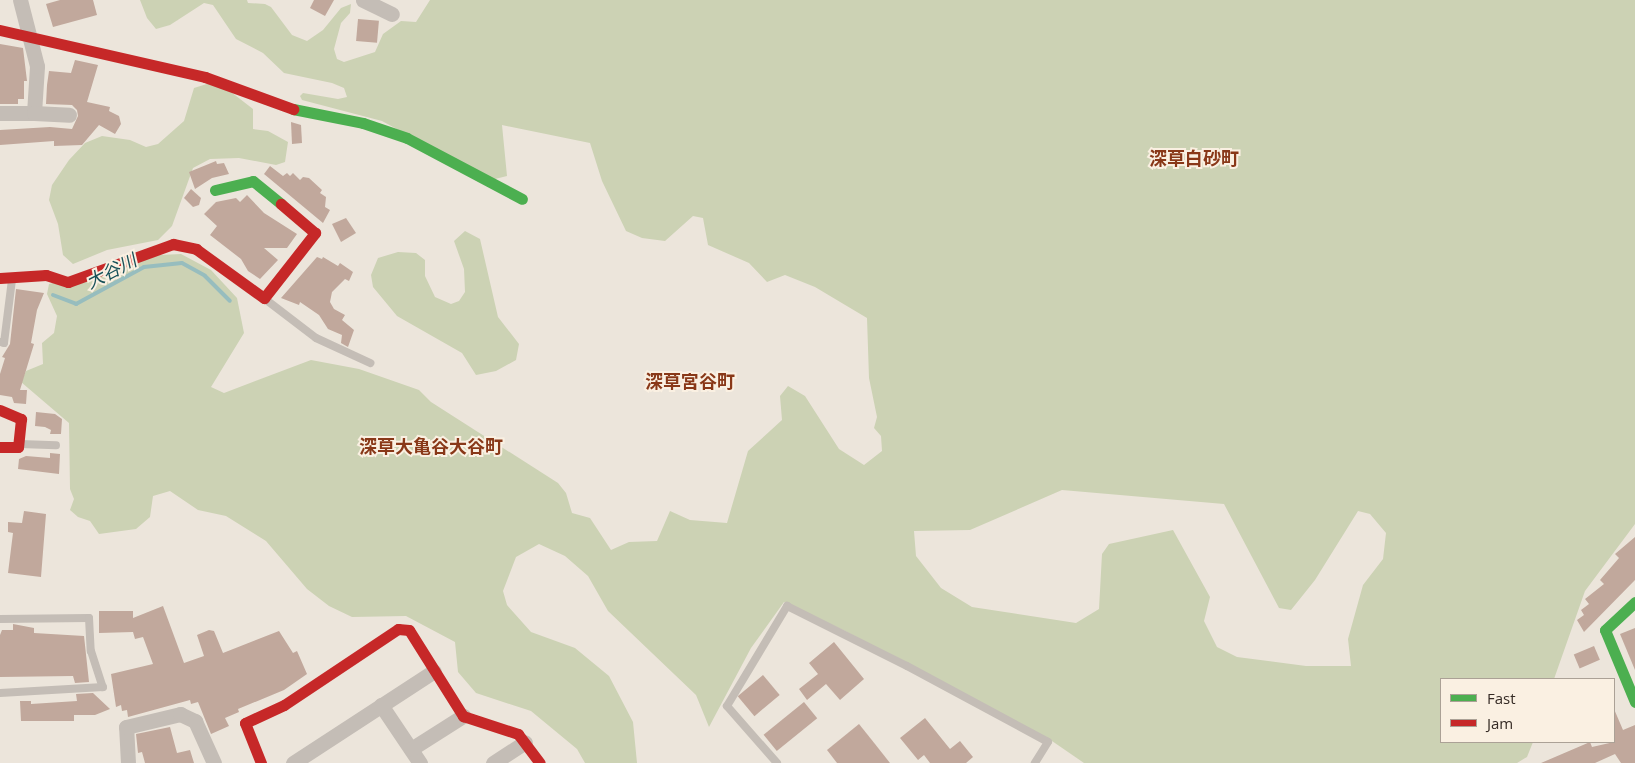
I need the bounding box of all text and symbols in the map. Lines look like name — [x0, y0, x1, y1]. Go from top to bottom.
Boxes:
district label: 深草白砂町 — [1149, 147, 1239, 169]
water label: 大谷川 — [82, 249, 140, 293]
district label: 深草宮谷町 — [645, 370, 735, 392]
district label: 深草大亀谷大谷町 — [359, 435, 503, 457]
legend — [1440, 678, 1615, 743]
text: Fast — [1487, 688, 1516, 708]
text: Jam — [1487, 713, 1513, 733]

